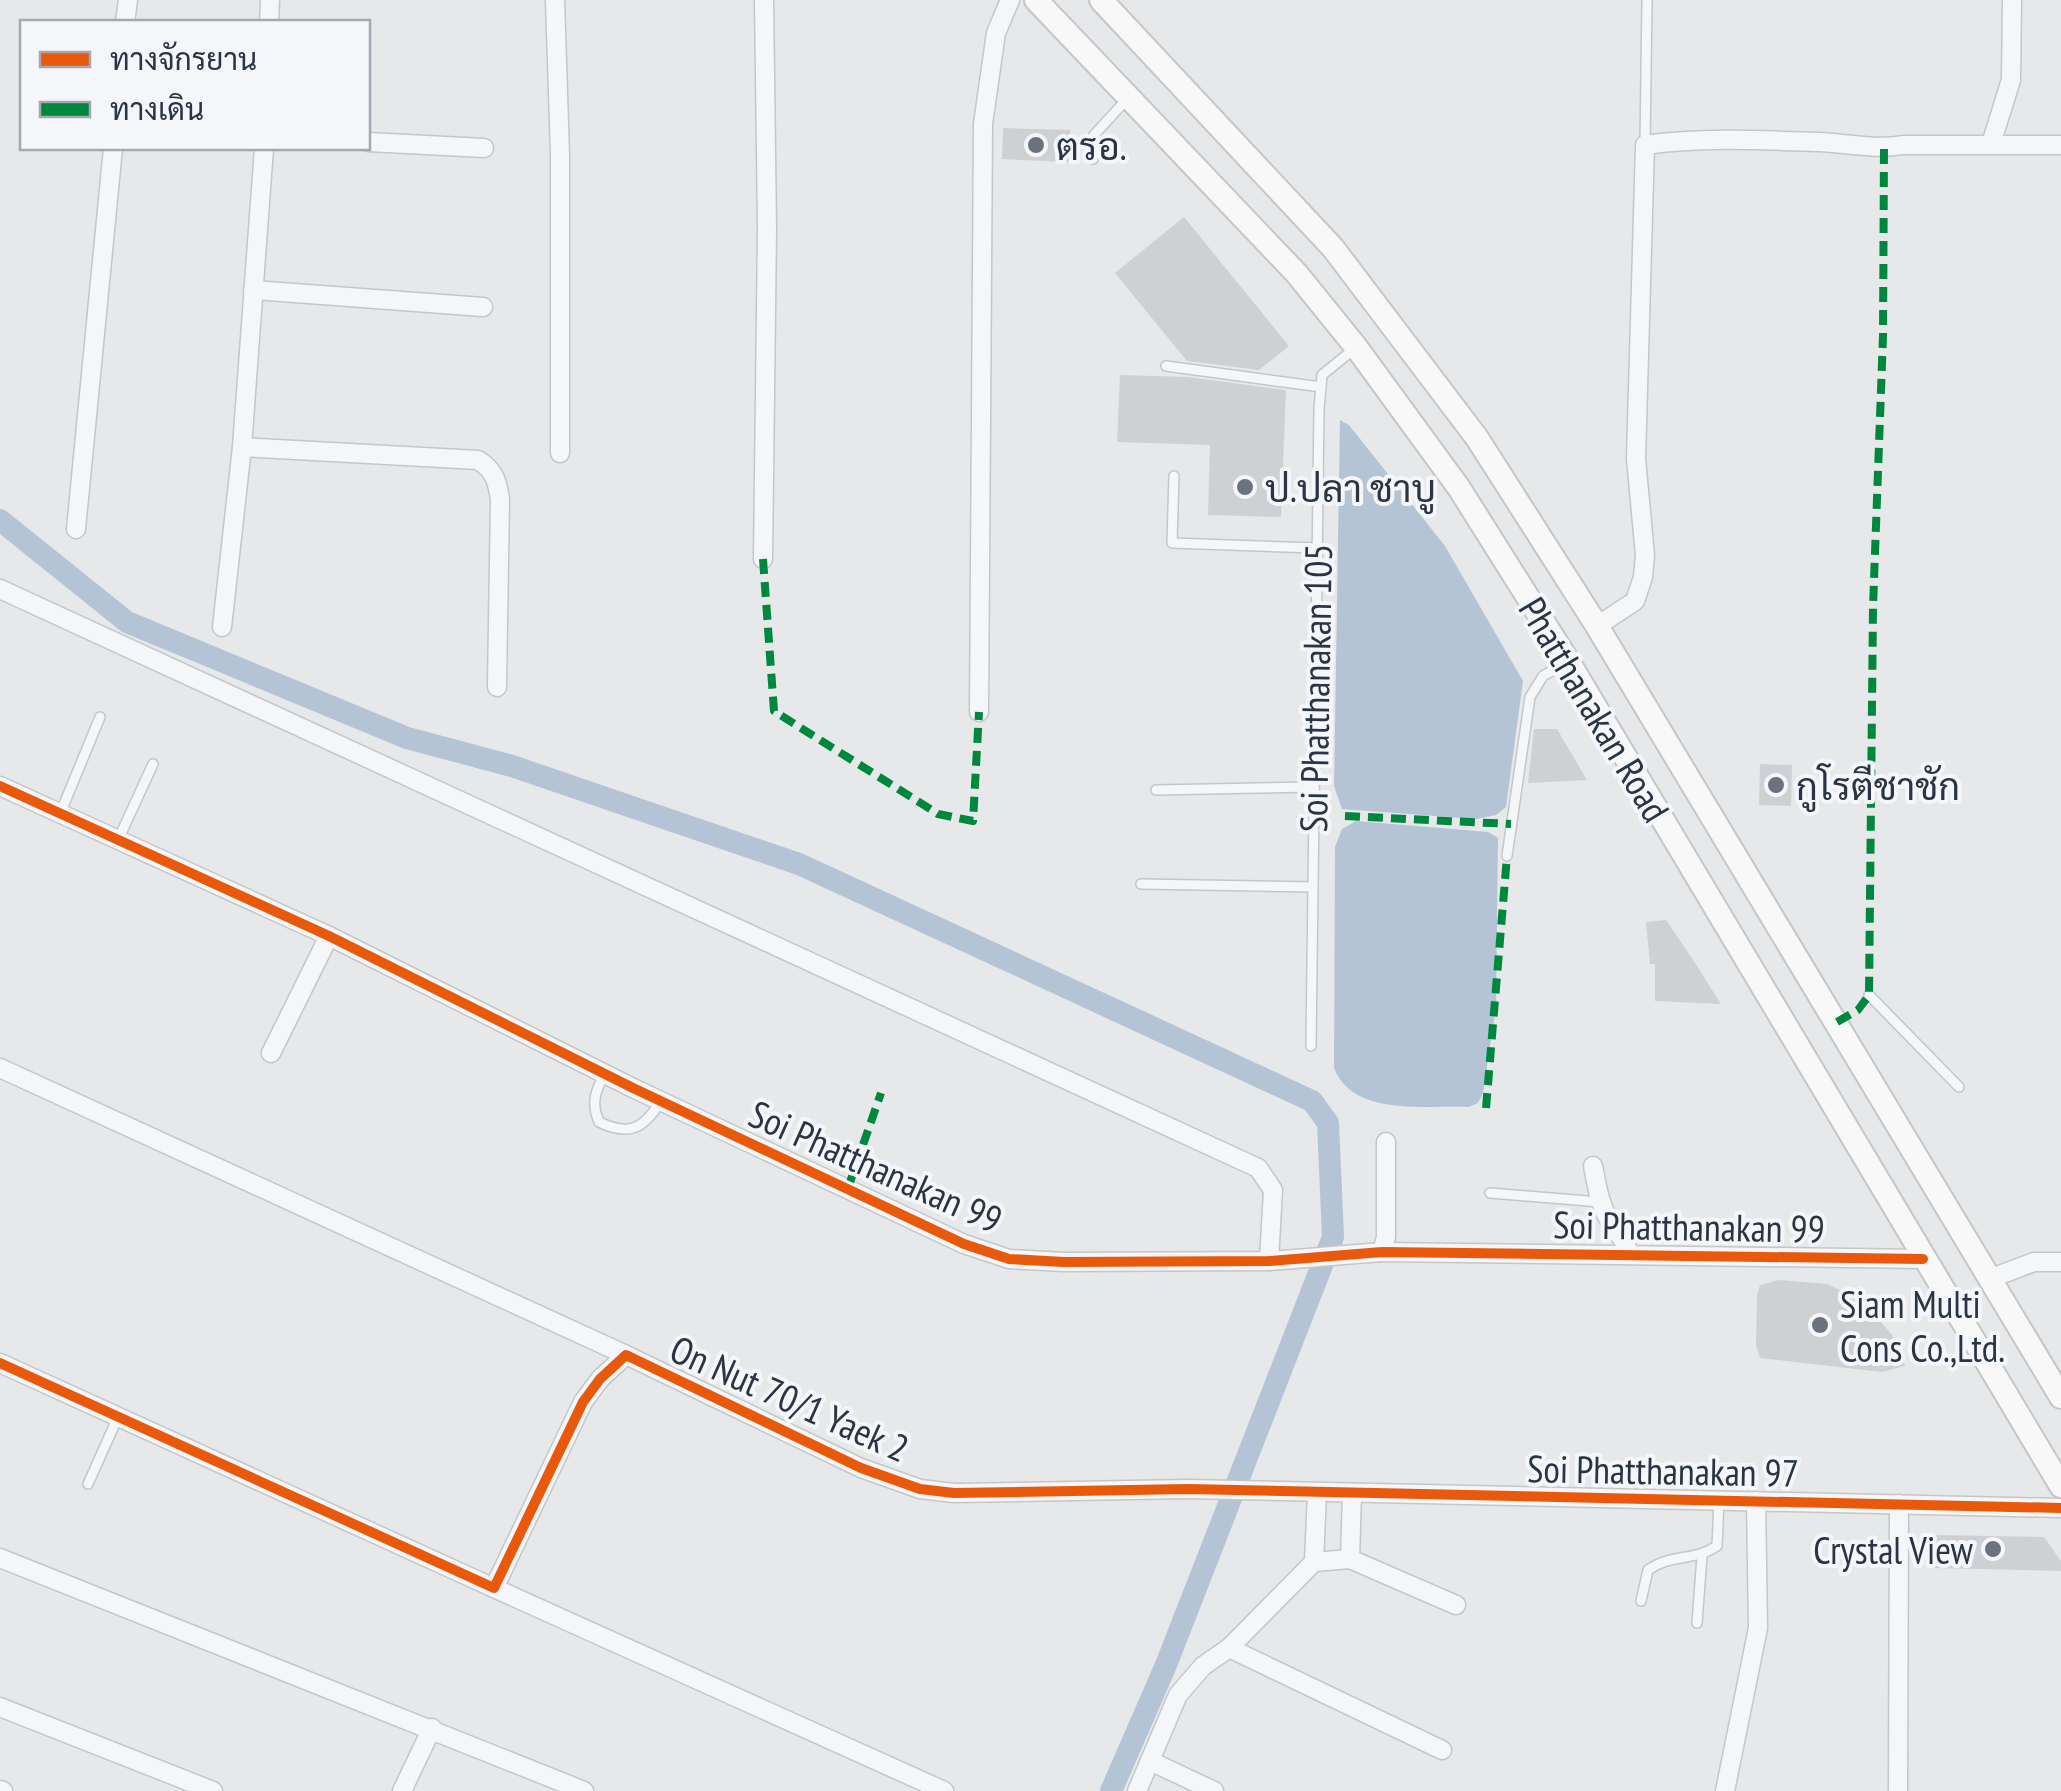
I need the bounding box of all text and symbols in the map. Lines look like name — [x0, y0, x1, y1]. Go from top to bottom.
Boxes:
legend — [20, 20, 370, 150]
text: ทางจักรยาน — [110, 39, 257, 78]
text: ทางเดิน — [110, 89, 204, 128]
place label: ตรอ. — [1056, 121, 1127, 170]
marker: ตรอ. — [1025, 134, 1047, 156]
place label: ป.ปลา ชาบู — [1265, 463, 1436, 514]
marker: ป.ปลา ชาบู — [1234, 476, 1256, 498]
street label: Soi Phatthanakan 105 — [1288, 543, 1342, 833]
street label: Phatthanakan Road — [1509, 588, 1681, 830]
place label: กูโรตีชาชัก — [1796, 761, 1960, 812]
marker: กูโรตีชาชัก — [1765, 774, 1787, 796]
street label: Soi Phatthanakan 99 — [742, 1088, 1010, 1244]
street label: Soi Phatthanakan 99 — [1553, 1199, 1825, 1253]
place label: Siam Multi Cons Co.,Ltd. — [1840, 1279, 2005, 1372]
marker: Siam Multi Cons Co.,Ltd. — [1809, 1314, 1831, 1336]
street label: On Nut 70/1 Yaek 2 — [663, 1324, 917, 1472]
street label: Soi Phatthanakan 97 — [1527, 1443, 1799, 1497]
place label: Crystal View — [1813, 1525, 1974, 1574]
marker: Crystal View — [1982, 1538, 2004, 1560]

